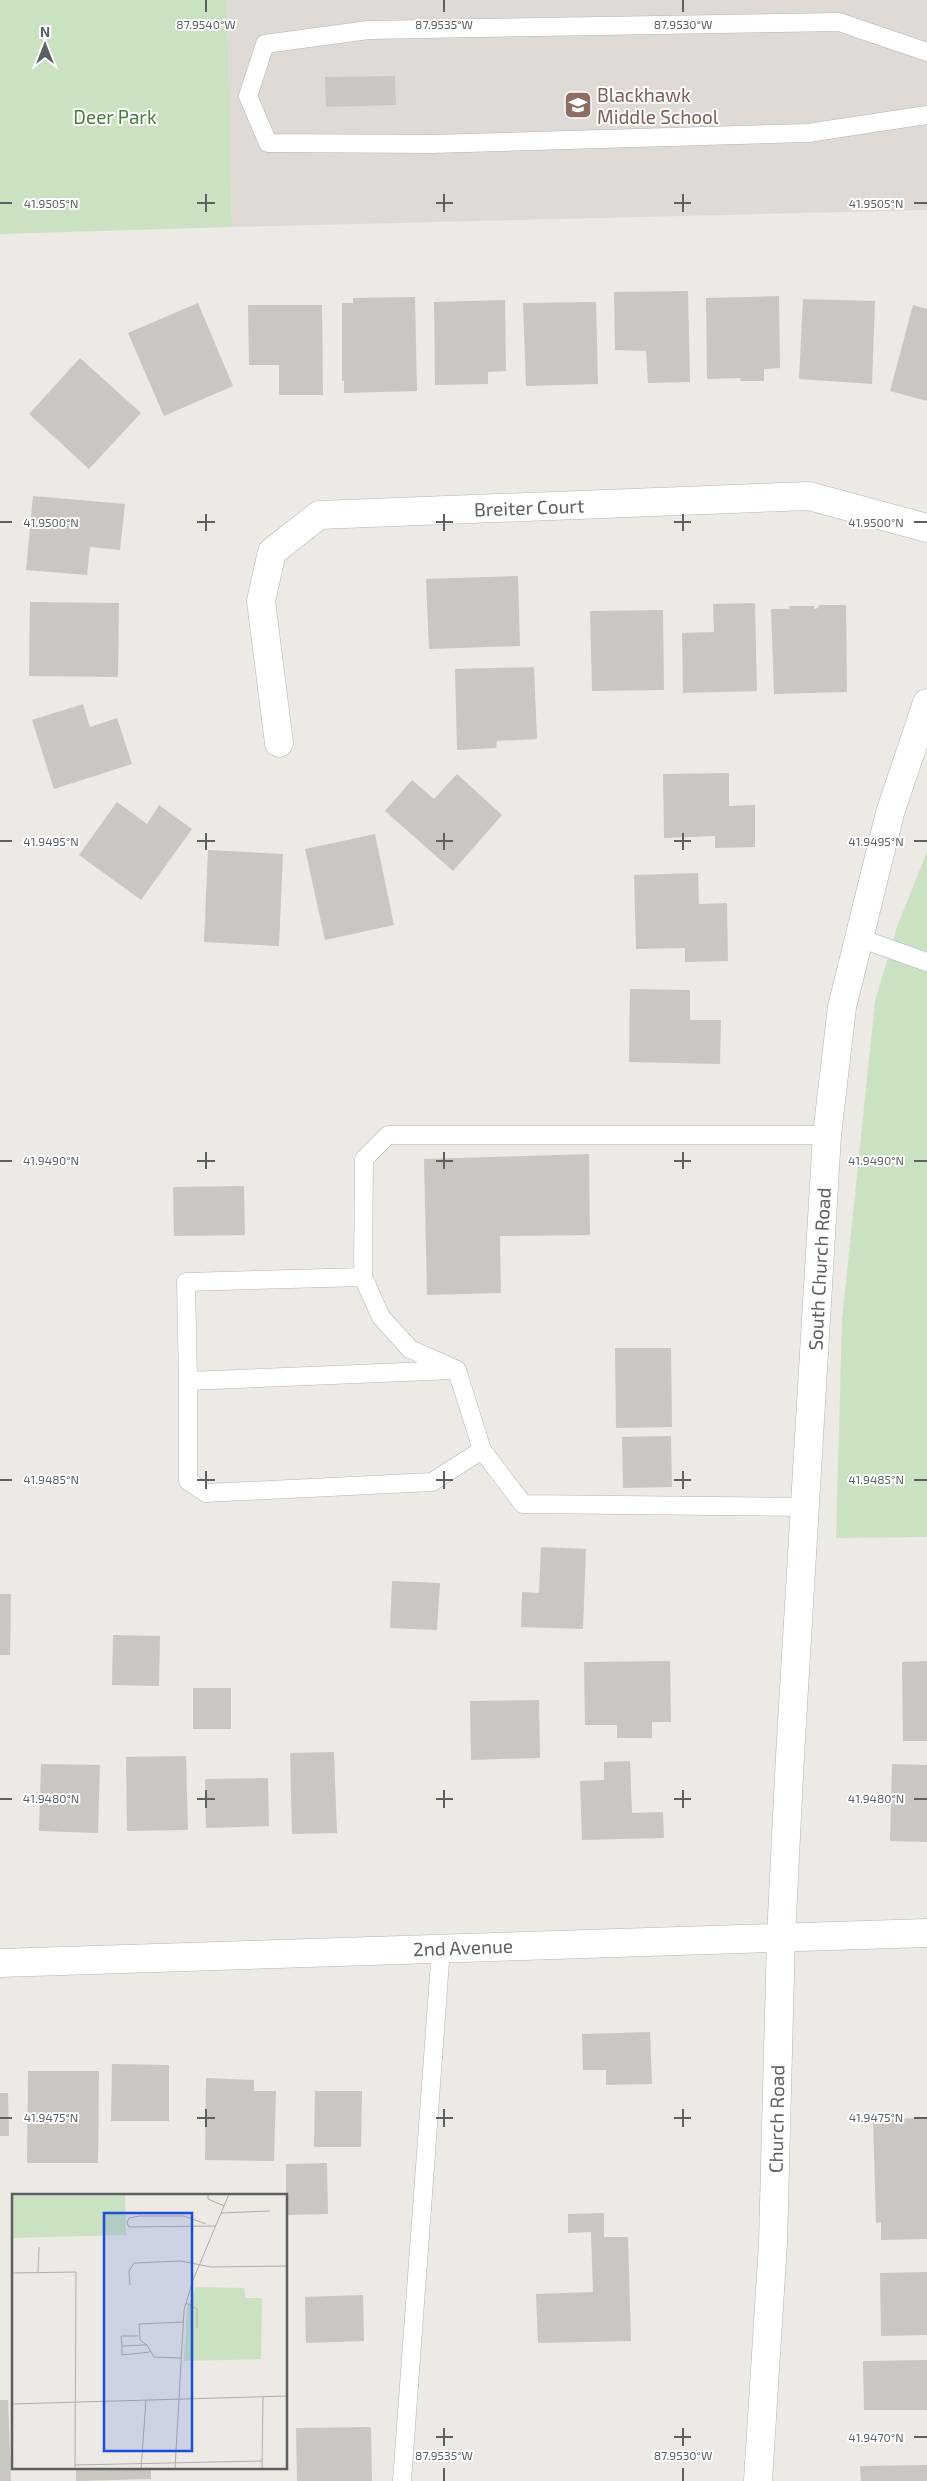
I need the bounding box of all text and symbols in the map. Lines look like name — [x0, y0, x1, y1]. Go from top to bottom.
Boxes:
text: 87.9540°W — [176, 17, 236, 31]
text: 87.9535°W — [415, 17, 473, 31]
text: 87.9530°W — [654, 17, 712, 31]
north arrow — [20, 20, 70, 70]
text: N — [40, 23, 50, 40]
place label: Blackhawk Middle School — [597, 83, 719, 128]
school or university icon: Blackhawk Middle School — [563, 90, 593, 120]
park label: Deer Park — [73, 105, 157, 128]
text: 41.9505°N — [24, 196, 78, 210]
text: 41.9505°N — [849, 196, 903, 210]
street label: Breiter Court — [473, 494, 585, 520]
text: 41.9500°N — [23, 515, 79, 529]
text: 41.9500°N — [848, 515, 904, 529]
text: 41.9495°N — [23, 834, 79, 848]
text: 41.9495°N — [848, 834, 904, 848]
text: 41.9490°N — [23, 1153, 79, 1167]
text: 41.9490°N — [848, 1153, 904, 1167]
street label: South Church Road — [803, 1187, 835, 1351]
text: 41.9485°N — [23, 1472, 79, 1486]
text: 41.9485°N — [848, 1472, 904, 1486]
text: 41.9480°N — [23, 1791, 79, 1805]
text: 41.9480°N — [848, 1791, 904, 1805]
street label: 2nd Avenue — [413, 1934, 513, 1960]
street label: Church Road — [764, 2065, 788, 2173]
text: 41.9475°N — [24, 2110, 78, 2124]
text: 41.9475°N — [849, 2110, 903, 2124]
inset map — [12, 2194, 288, 2468]
text: 41.9470°N — [848, 2430, 904, 2444]
text: 87.9535°W — [415, 2448, 473, 2462]
text: 87.9530°W — [654, 2448, 712, 2462]

